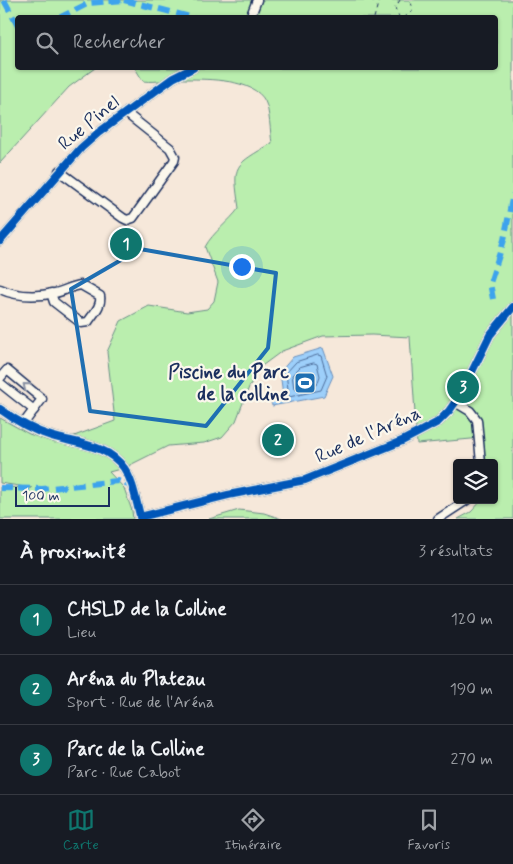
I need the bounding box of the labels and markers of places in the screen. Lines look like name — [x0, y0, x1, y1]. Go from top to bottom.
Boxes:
pin: 1 — [110, 225, 142, 263]
place label: Piscine du Parc de la colline — [168, 360, 290, 407]
pin: 3 — [447, 368, 479, 406]
sports icon: Piscine du Parc de la colline — [293, 371, 317, 395]
pin: 2 — [262, 421, 294, 459]

